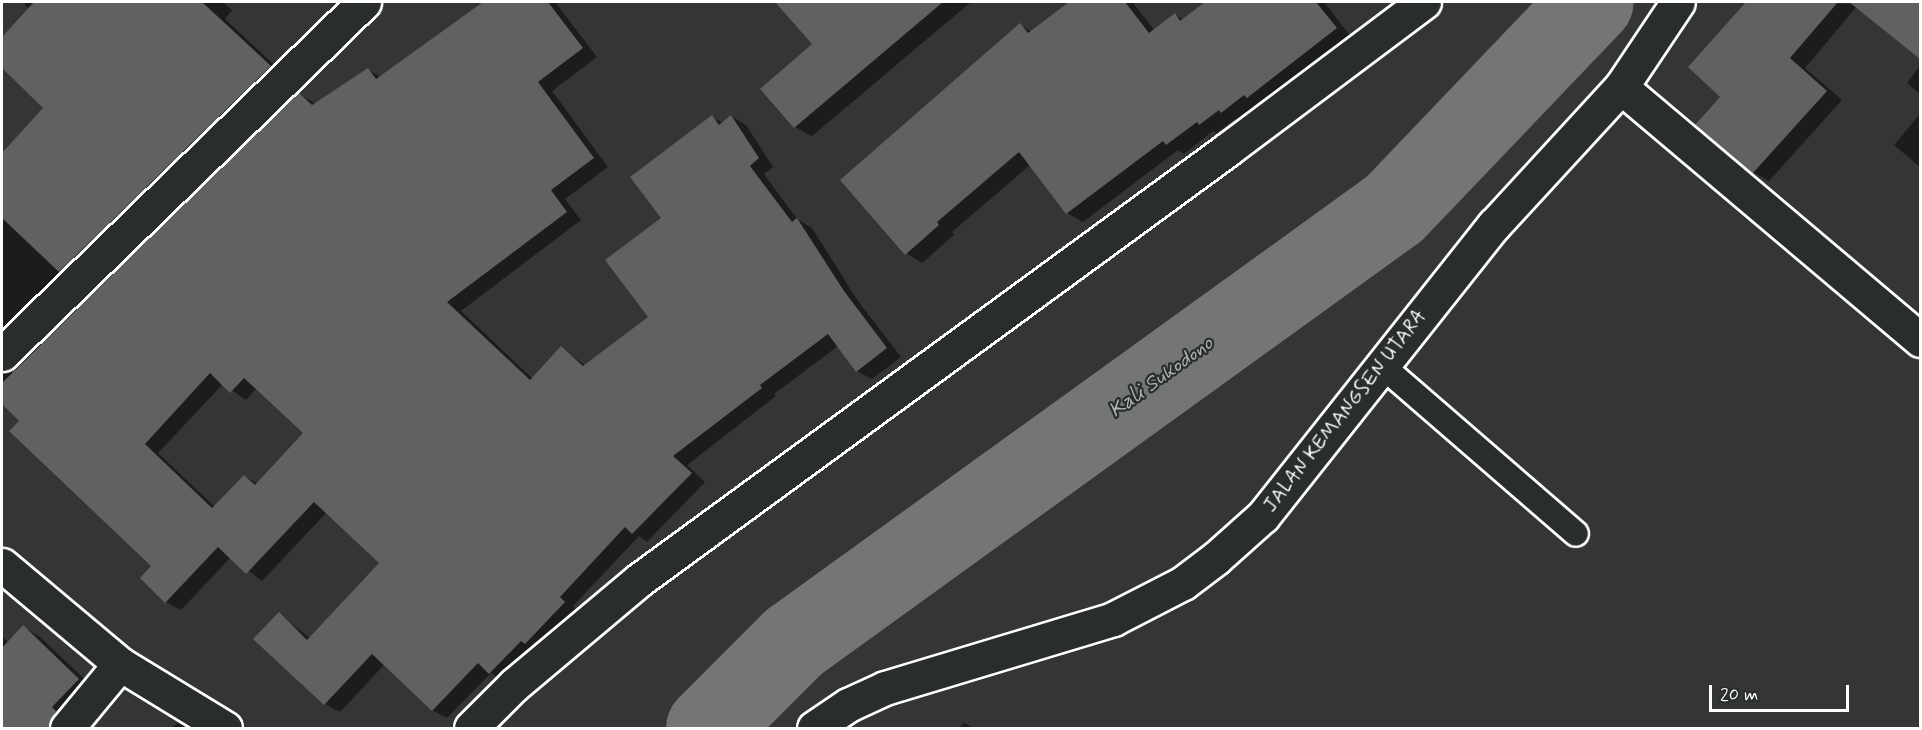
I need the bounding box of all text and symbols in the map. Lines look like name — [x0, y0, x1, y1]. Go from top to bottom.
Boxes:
street label: JALAN KEMANGSEN UTARA — [1259, 306, 1431, 516]
water label: Kali Sukodono — [1104, 331, 1218, 423]
scale bar — [1712, 673, 1852, 711]
text: 20 m — [1720, 683, 1758, 707]

